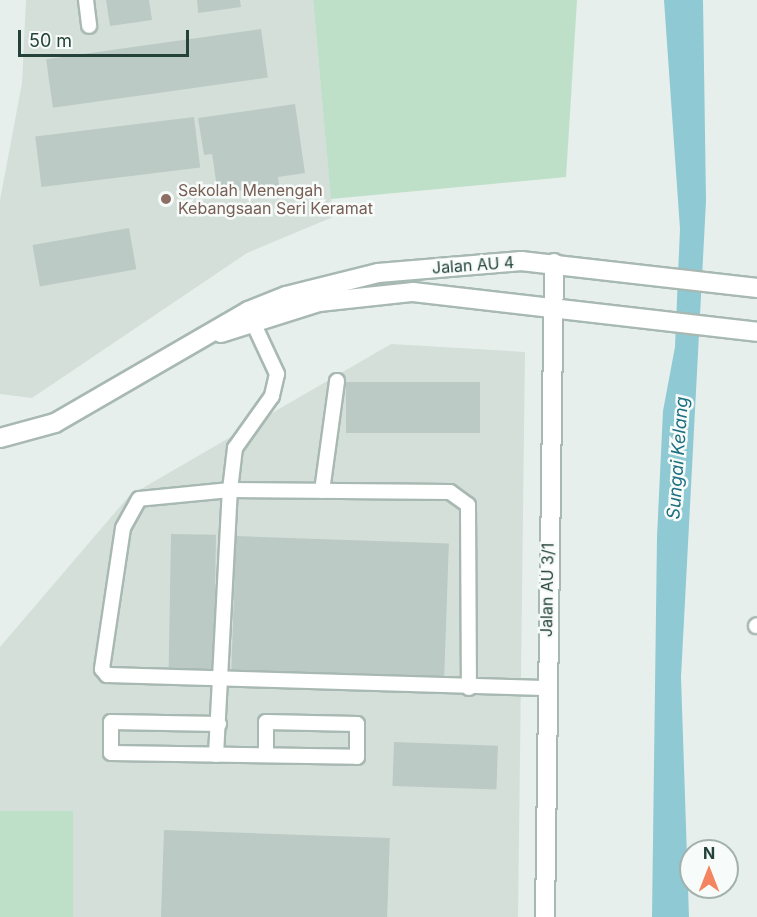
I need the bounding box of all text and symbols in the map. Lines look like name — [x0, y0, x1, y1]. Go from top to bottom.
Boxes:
scale bar — [21, 18, 192, 56]
text: 50 m — [29, 30, 72, 51]
place label: Sekolah Menengah Kebangsaan Seri Keramat — [178, 180, 373, 218]
marker: Sekolah Menengah Kebangsaan Seri Keramat — [159, 192, 173, 206]
street label: Jalan AU 4 — [431, 253, 515, 277]
water label: Sungai Kelang — [663, 396, 693, 520]
street label: Jalan AU 3/1 — [537, 543, 557, 637]
north arrow — [679, 839, 739, 899]
text: N — [703, 843, 715, 863]

